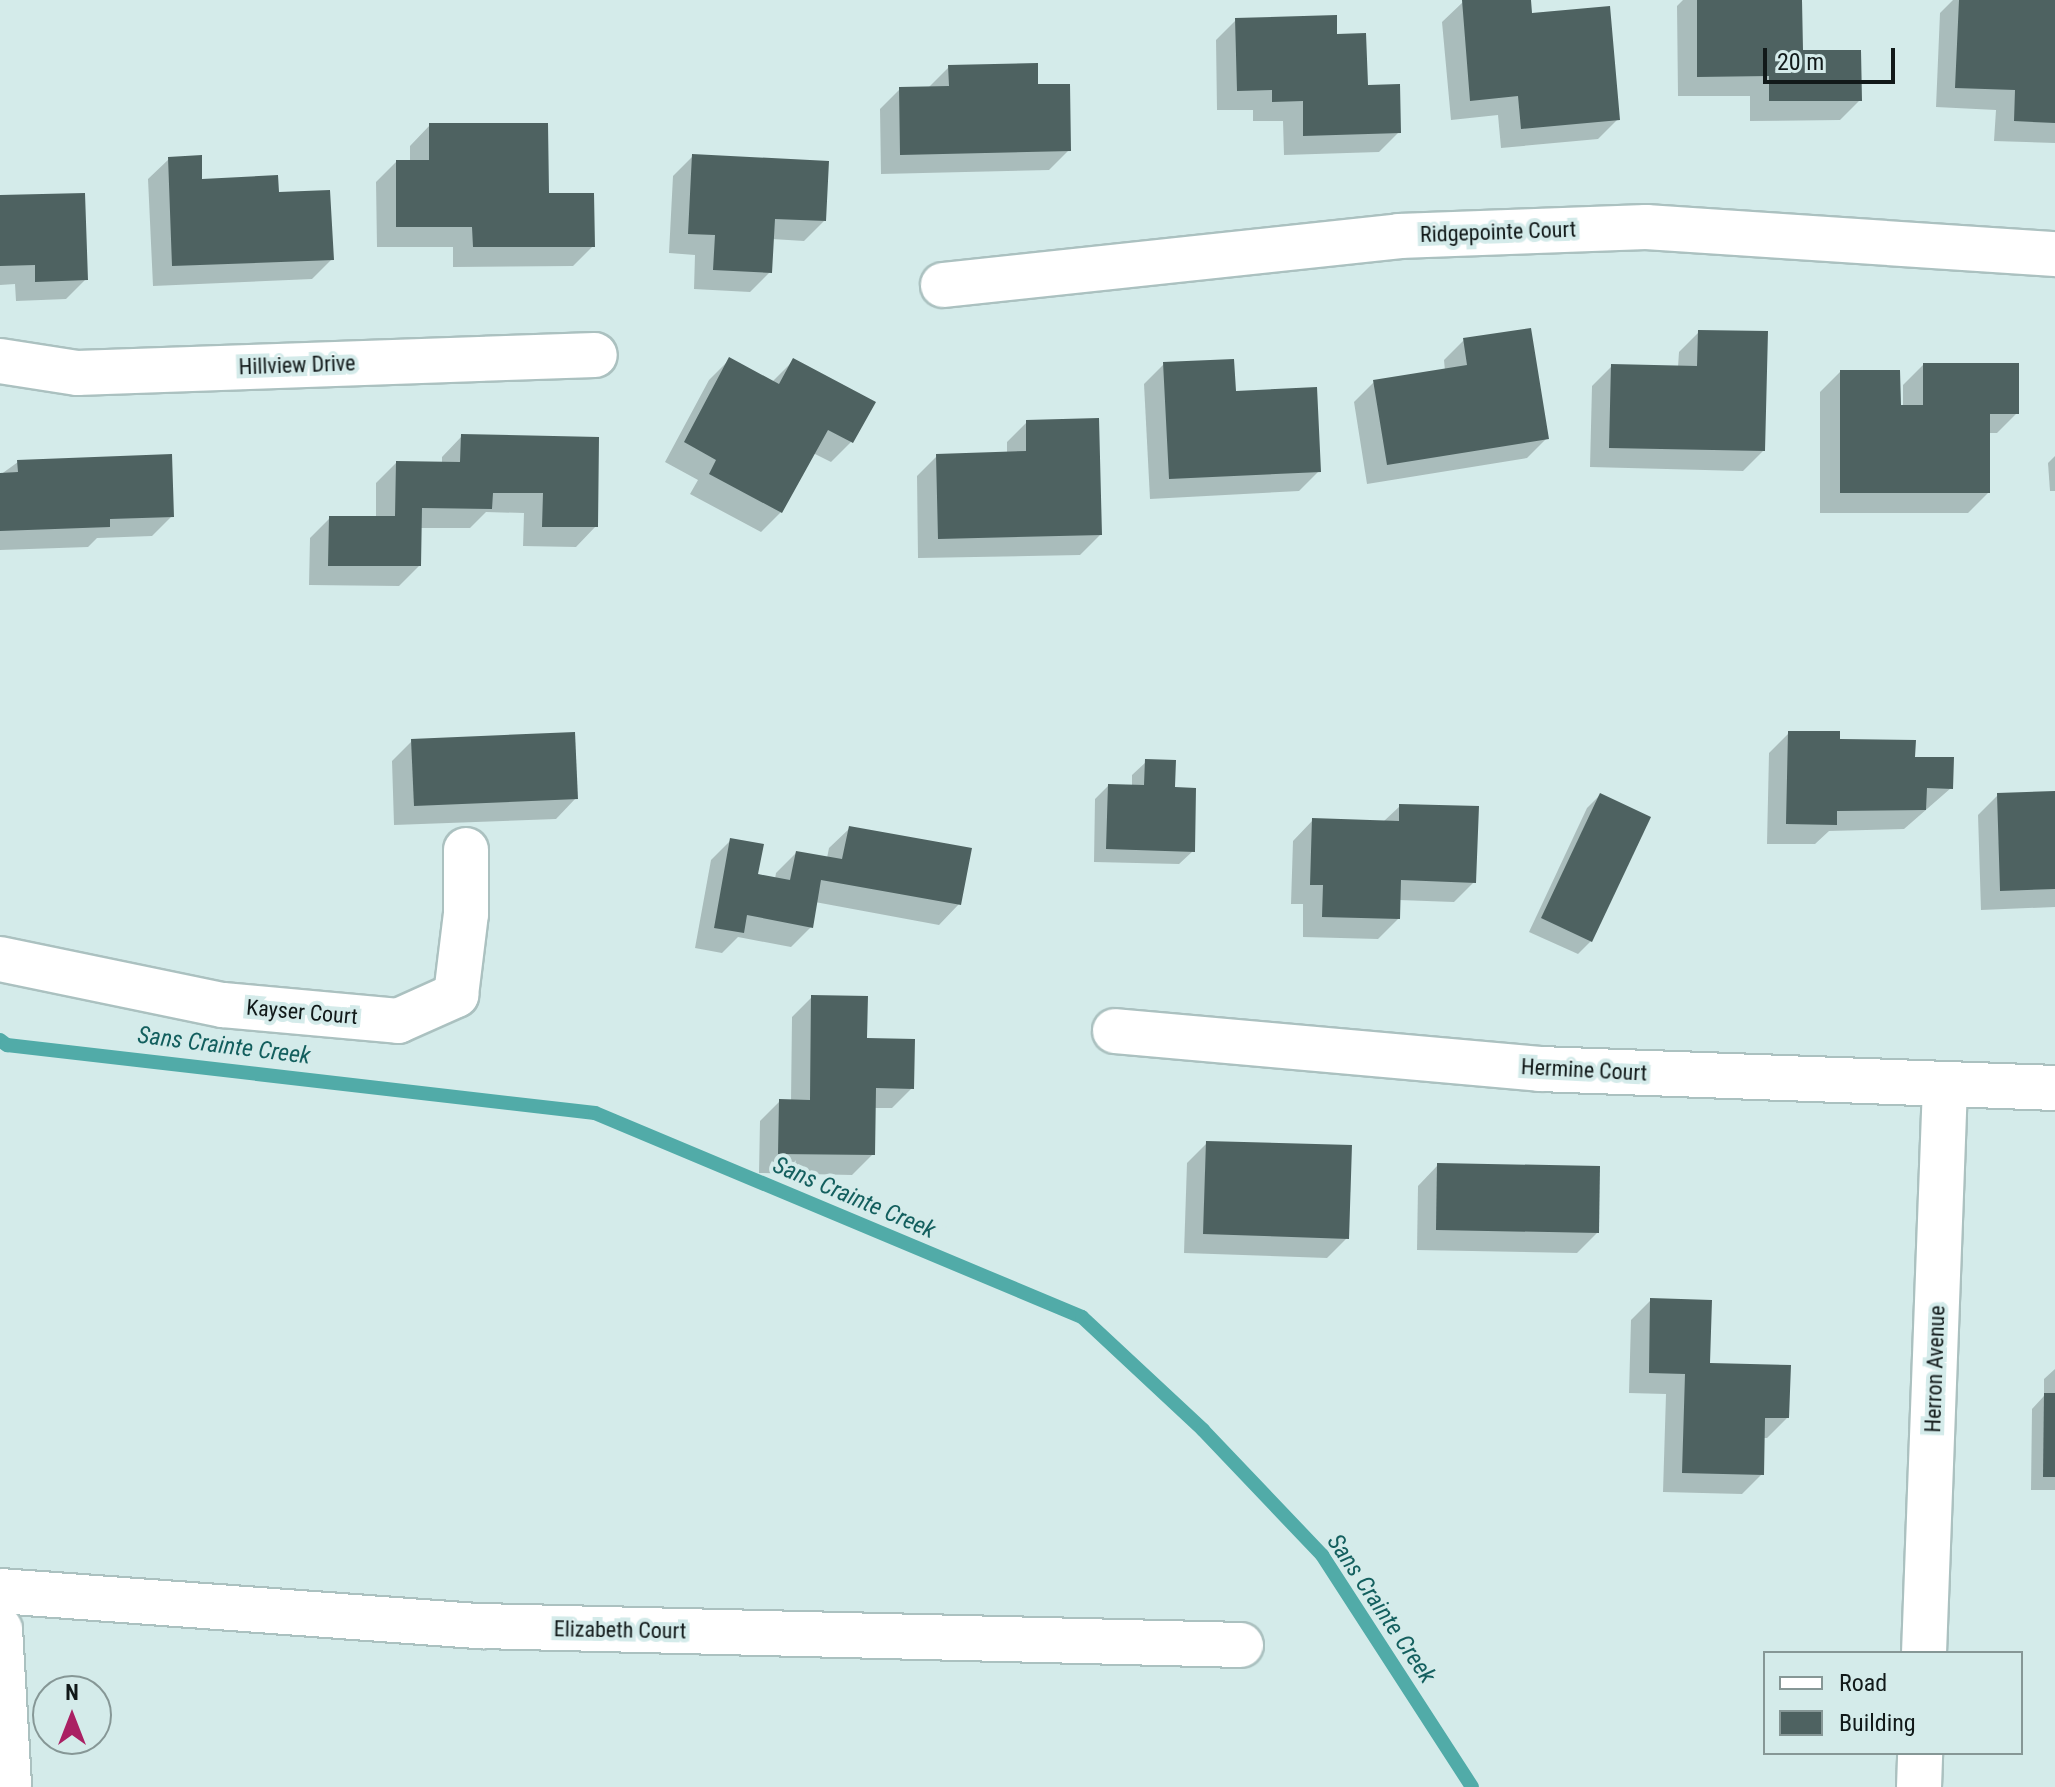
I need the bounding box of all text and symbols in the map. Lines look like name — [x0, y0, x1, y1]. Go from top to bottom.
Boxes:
scale bar — [1767, 32, 1899, 82]
text: 20 m — [1777, 48, 1824, 76]
street label: Ridgepointe Court — [1420, 216, 1576, 248]
street label: Hillview Drive — [238, 350, 356, 380]
street label: Kayser Court — [245, 994, 359, 1030]
water label: Sans Crainte Creek — [136, 1021, 312, 1071]
street label: Hermine Court — [1520, 1054, 1648, 1086]
water label: Sans Crainte Creek — [768, 1151, 940, 1245]
street label: Herron Avenue — [1920, 1305, 1950, 1433]
water label: Sans Crainte Creek — [1320, 1529, 1442, 1689]
street label: Elizabeth Court — [554, 1616, 686, 1644]
legend — [1763, 1651, 2023, 1755]
text: Road — [1839, 1669, 1887, 1697]
north arrow — [32, 1675, 112, 1755]
text: N — [65, 1680, 79, 1705]
text: Building — [1839, 1709, 1916, 1737]

